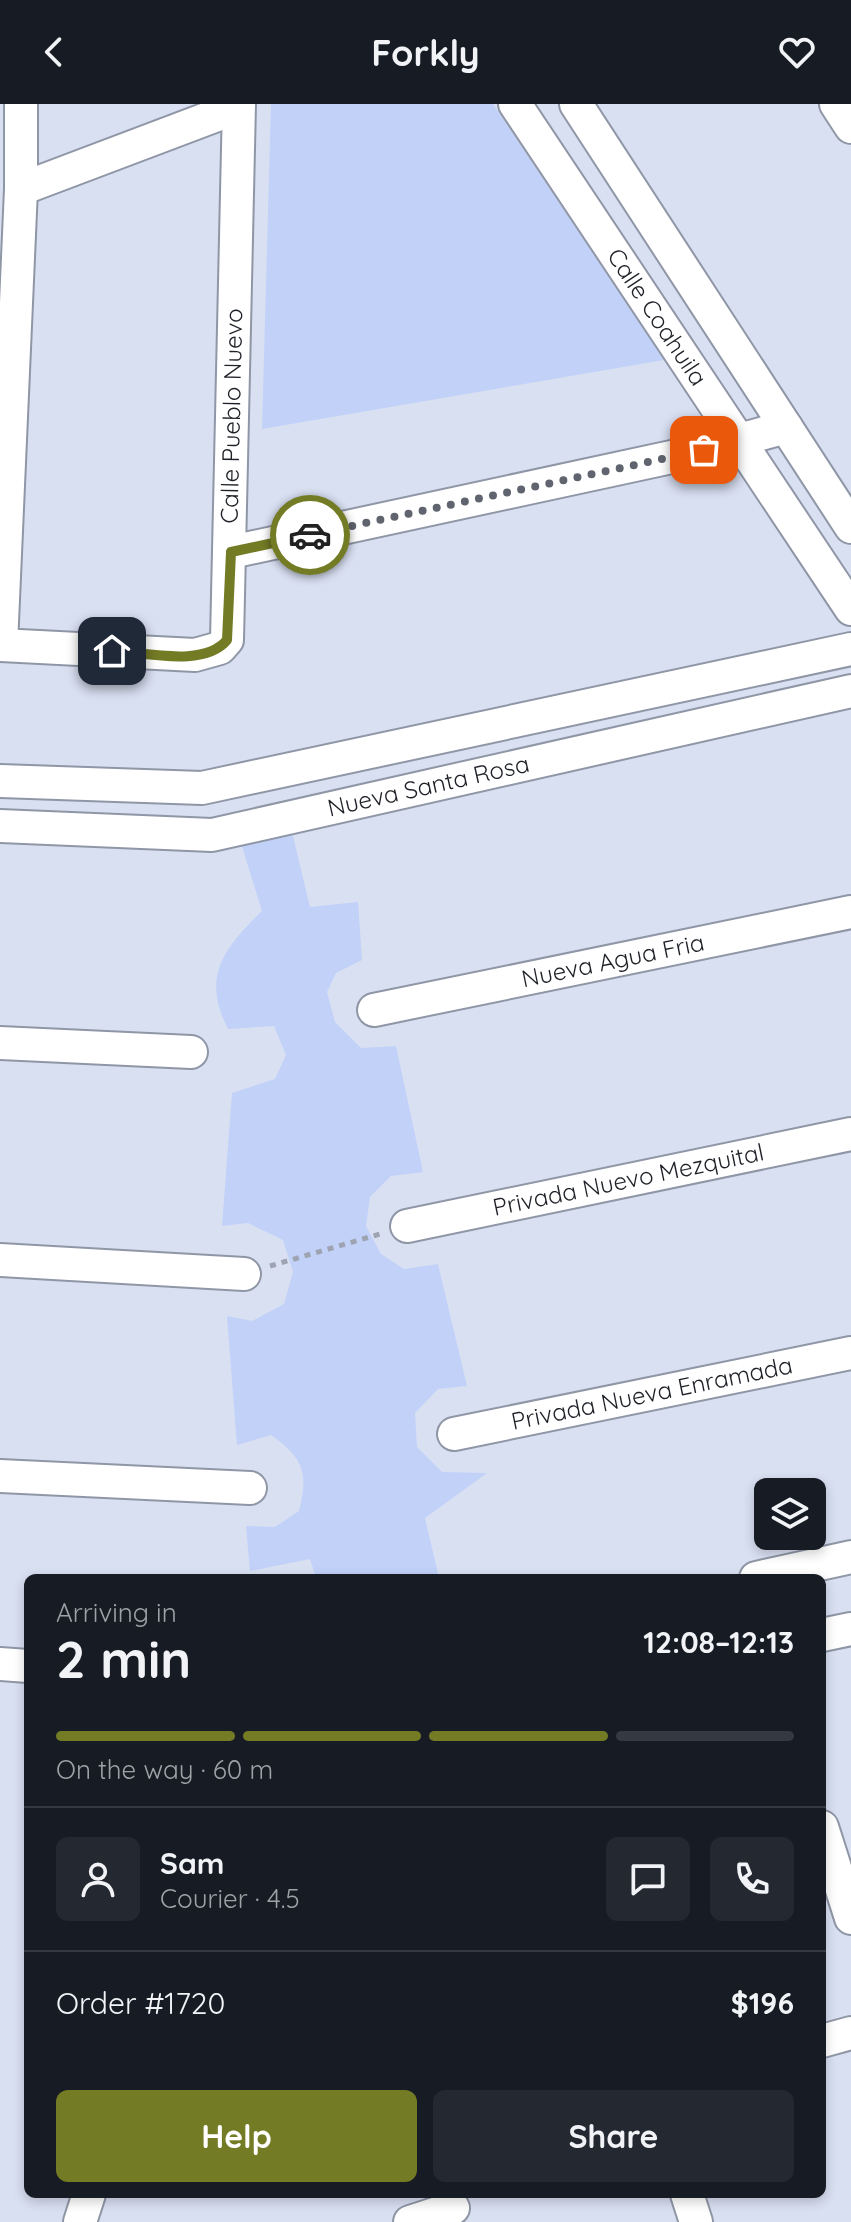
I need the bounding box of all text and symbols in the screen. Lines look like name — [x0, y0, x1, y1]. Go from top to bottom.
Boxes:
icon: back — [32, 30, 76, 74]
text: Forkly — [371, 30, 480, 75]
icon: heart — [775, 30, 819, 74]
street label: Calle Coahuila — [601, 242, 714, 391]
street label: Calle Pueblo Nuevo — [214, 308, 248, 524]
pin — [670, 416, 738, 484]
icon: bag — [682, 428, 726, 472]
courier — [270, 495, 350, 575]
icon: car — [288, 513, 332, 557]
pin — [78, 617, 146, 685]
icon: home — [90, 629, 134, 673]
street label: Nueva Santa Rosa — [324, 748, 532, 823]
street label: Nueva Agua Fria — [519, 927, 707, 993]
street label: Privada Nuevo Mezquital — [490, 1136, 766, 1222]
street label: Privada Nueva Enramada — [508, 1349, 795, 1436]
map controls — [754, 1478, 826, 1550]
button: layers — [754, 1478, 826, 1550]
text: Arriving in — [56, 1596, 177, 1629]
text: 12:08–12:13 — [643, 1623, 794, 1661]
text: 2 min — [56, 1626, 191, 1691]
text: On the way · 60 m — [56, 1753, 273, 1786]
button: person — [56, 1837, 140, 1921]
button: chat — [606, 1837, 690, 1921]
button: phone — [710, 1837, 794, 1921]
text: Sam — [160, 1844, 224, 1882]
text: Courier · 4.5 — [160, 1882, 300, 1915]
text: Order #1720 — [56, 1984, 225, 2022]
text: $196 — [731, 1984, 794, 2022]
button: Help — [56, 2090, 417, 2182]
button: Share — [433, 2090, 794, 2182]

